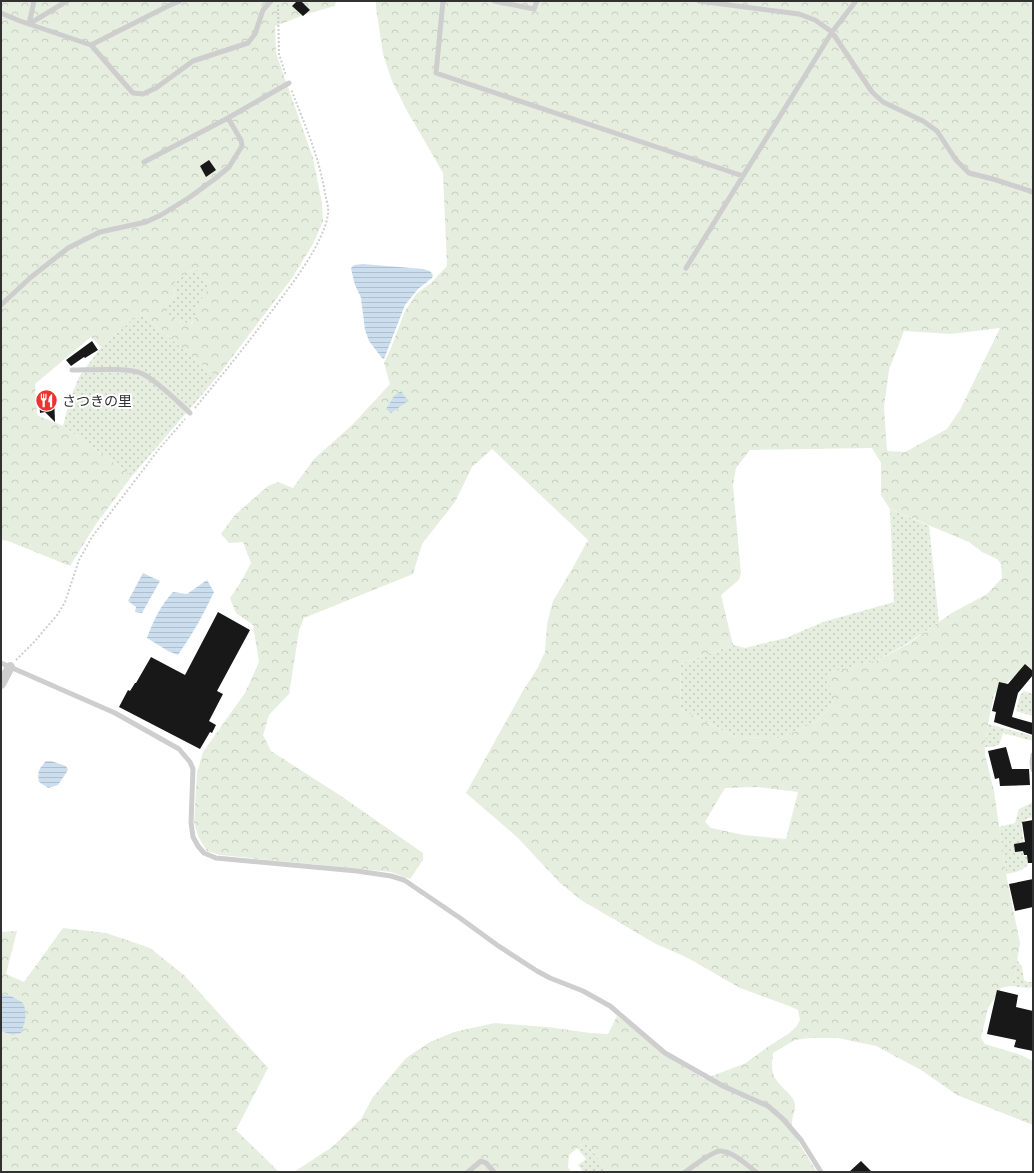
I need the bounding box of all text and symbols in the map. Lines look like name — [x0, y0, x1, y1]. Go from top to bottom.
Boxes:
restaurant icon: さつきの里 — [34, 388, 60, 414]
place label: さつきの里 — [62, 393, 132, 410]

